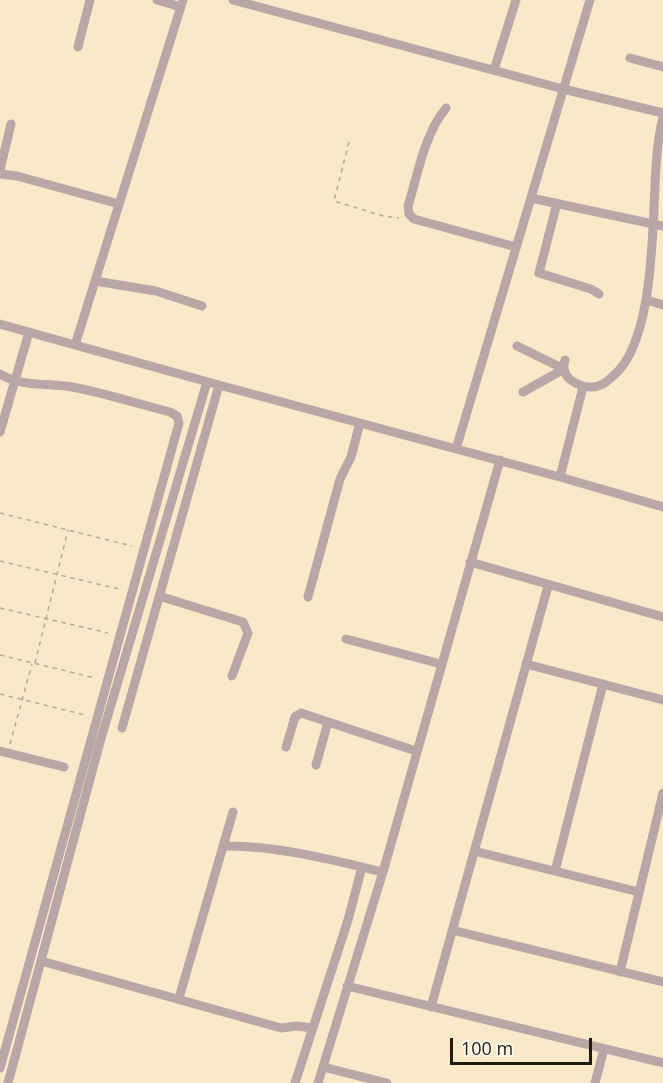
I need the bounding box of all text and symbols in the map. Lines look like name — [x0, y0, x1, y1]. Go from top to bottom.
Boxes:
scale bar — [453, 1026, 596, 1064]
text: 100 m — [461, 1036, 513, 1060]

